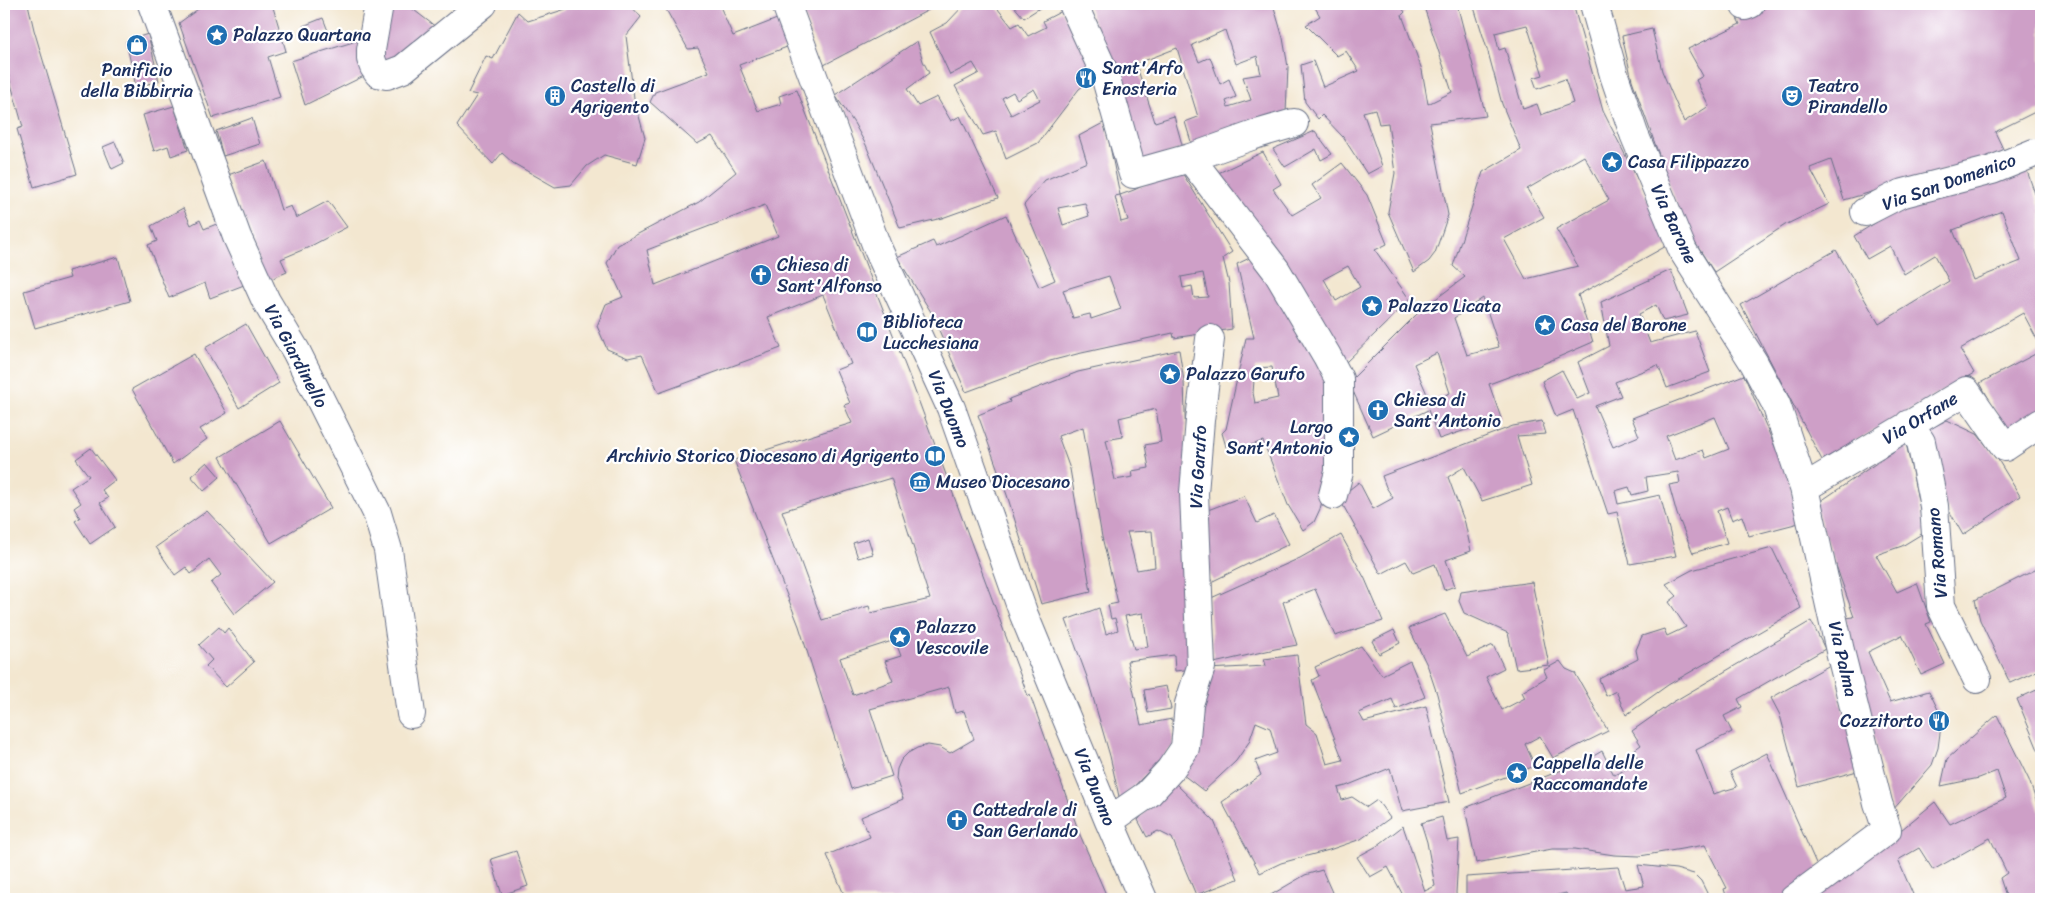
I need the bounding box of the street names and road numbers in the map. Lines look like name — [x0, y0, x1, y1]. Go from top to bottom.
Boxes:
street label: Via San Domenico — [1878, 144, 2020, 220]
street label: Via Barone — [1641, 179, 1707, 269]
street label: Via Giardinello — [255, 298, 337, 414]
street label: Via Duomo — [919, 365, 979, 453]
street label: Via Orfane — [1876, 383, 1964, 453]
street label: Via Garufo — [1180, 424, 1216, 510]
street label: Via Romano — [1917, 506, 1957, 600]
street label: Via Palma — [1819, 618, 1867, 700]
street label: Via Duomo — [1065, 743, 1125, 831]

